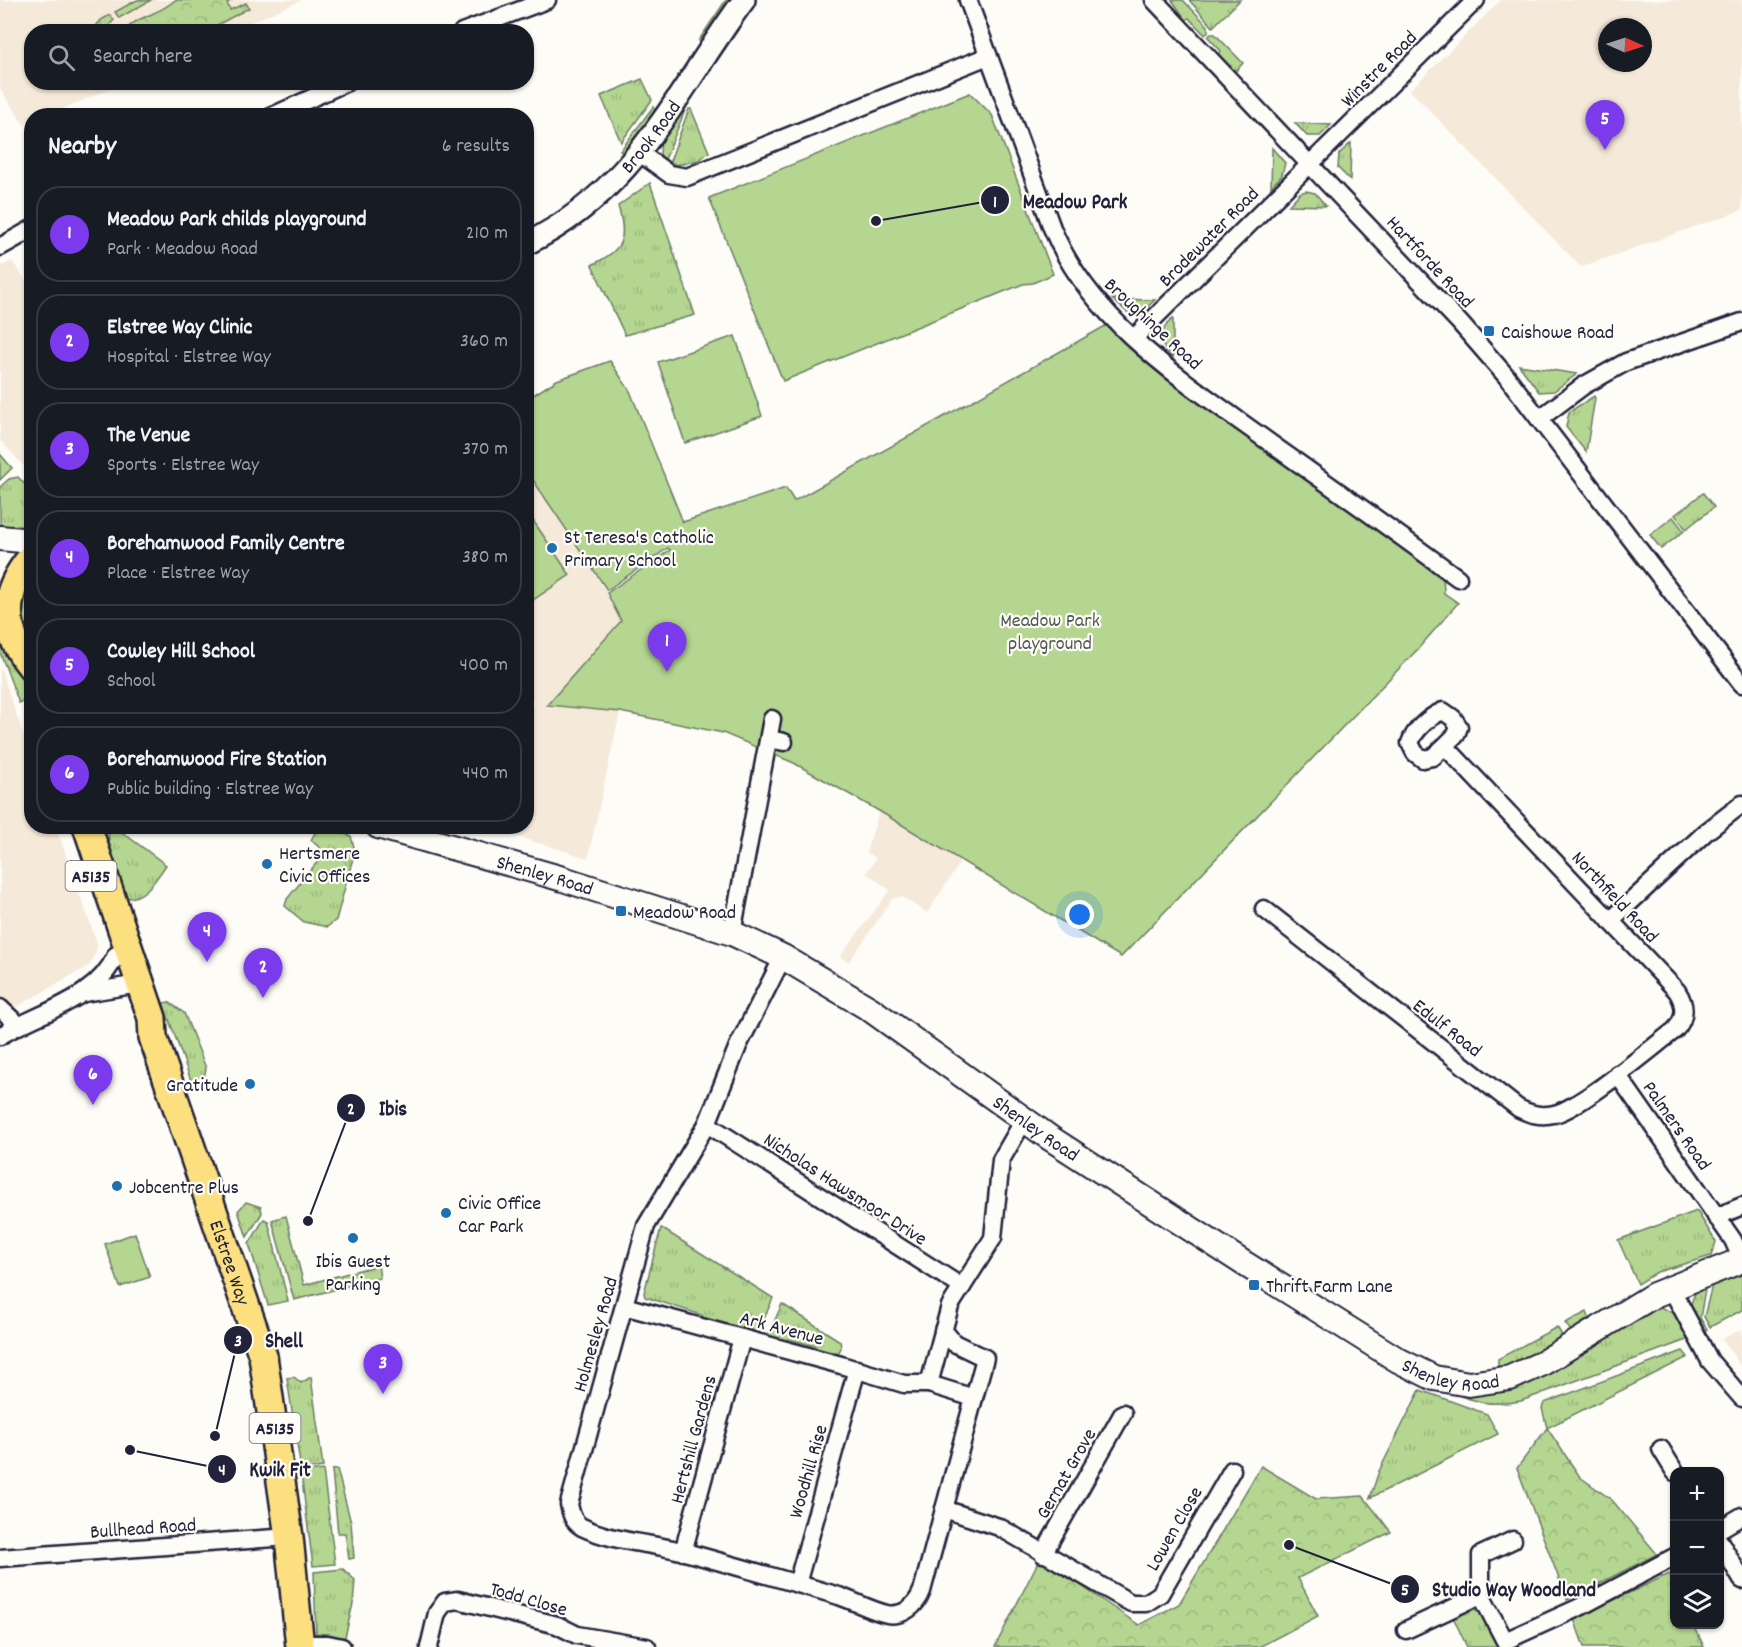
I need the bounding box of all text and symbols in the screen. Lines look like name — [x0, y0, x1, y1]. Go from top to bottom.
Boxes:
north arrow — [1598, 18, 1652, 72]
search box — [24, 24, 534, 90]
street label: Winstre Road — [1335, 25, 1425, 115]
icon: search — [45, 41, 78, 74]
text: Search here — [93, 42, 192, 73]
street label: Brook Road — [615, 96, 689, 181]
pin: 5 — [1586, 100, 1624, 150]
text: Nearby — [48, 129, 116, 166]
text: 6 results — [442, 133, 510, 161]
callout: Meadow Park — [980, 181, 1139, 220]
street label: Brodewater Road — [1154, 182, 1267, 295]
text: Meadow Park — [1023, 189, 1128, 219]
text: 1 — [993, 191, 997, 216]
text: Meadow Park childs playground — [107, 205, 367, 236]
street label: Hartforde Road — [1378, 210, 1479, 316]
text: 1 — [67, 220, 72, 248]
text: 210 m — [466, 220, 508, 248]
text: Park · Meadow Road — [107, 236, 258, 264]
street label: Broughinge Road — [1097, 272, 1207, 378]
text: Elstree Way Clinic — [107, 313, 252, 344]
place label: Caishowe Road — [1501, 320, 1614, 348]
marker: Caishowe Road — [1482, 324, 1496, 338]
text: 2 — [65, 328, 74, 356]
text: 360 m — [460, 328, 508, 356]
text: Hospital · Elstree Way — [107, 344, 271, 372]
text: The Venue — [107, 421, 190, 452]
text: 3 — [65, 436, 74, 464]
text: 370 m — [462, 436, 508, 464]
text: Sports · Elstree Way — [107, 452, 259, 480]
place label: St Teresa's Catholic Primary School — [564, 525, 714, 576]
text: Borehamwood Family Centre — [107, 529, 345, 560]
marker: St Teresa's Catholic Primary School — [545, 541, 559, 555]
text: 4 — [65, 544, 74, 572]
text: 380 m — [462, 544, 508, 572]
text: Place · Elstree Way — [107, 560, 249, 588]
park label: Meadow Park playground — [1000, 608, 1100, 659]
pin: 1 — [648, 622, 686, 672]
text: Cowley Hill School — [107, 637, 255, 668]
text: 5 — [65, 652, 74, 680]
text: 400 m — [460, 652, 508, 680]
text: School — [107, 668, 156, 696]
text: Borehamwood Fire Station — [107, 745, 327, 776]
text: 6 — [65, 760, 74, 788]
text: 440 m — [462, 760, 508, 788]
text: Public building · Elstree Way — [107, 776, 313, 804]
place label: Hertsmere Civic Offices — [279, 841, 371, 892]
street label: Northfield Road — [1564, 846, 1664, 950]
street label: Shenley Road — [493, 850, 596, 905]
marker: Hertsmere Civic Offices — [260, 857, 274, 871]
road number: A5135 — [66, 861, 116, 891]
place label: Meadow Road — [633, 900, 736, 928]
your location — [1065, 900, 1094, 929]
marker: Meadow Road — [614, 904, 628, 918]
pin: 4 — [188, 912, 226, 962]
pin: 2 — [244, 948, 282, 998]
street label: Edulf Road — [1406, 993, 1487, 1065]
pin: 6 — [74, 1056, 112, 1105]
place label: Gratitude — [166, 1073, 238, 1101]
street label: Palmers Road — [1634, 1076, 1717, 1177]
marker: Gratitude — [243, 1077, 257, 1091]
callout: Ibis — [336, 1088, 419, 1127]
street label: Shenley Road — [986, 1090, 1084, 1170]
text: Ibis — [379, 1096, 407, 1126]
text: 2 — [347, 1098, 355, 1123]
street label: Nicholas Hawsmoor Drive — [757, 1127, 932, 1254]
place label: Jobcentre Plus — [129, 1175, 239, 1203]
marker: Jobcentre Plus — [110, 1179, 124, 1193]
place label: Civic Office Car Park — [458, 1191, 541, 1242]
marker: Civic Office Car Park — [439, 1206, 453, 1220]
street label: Elstree Way — [200, 1217, 256, 1310]
marker: Ibis Guest Parking — [346, 1231, 360, 1245]
place label: Ibis Guest Parking — [316, 1249, 390, 1300]
street label: Holmesley Road — [567, 1274, 627, 1396]
place label: Thrift Farm Lane — [1266, 1274, 1393, 1302]
marker: Thrift Farm Lane — [1247, 1278, 1261, 1292]
street label: Ark Avenue — [736, 1305, 826, 1355]
callout: Shell — [223, 1320, 315, 1359]
text: Shell — [265, 1328, 304, 1358]
text: 3 — [234, 1330, 242, 1355]
pin: 3 — [364, 1344, 403, 1394]
street label: Shenley Road — [1396, 1353, 1501, 1401]
street label: Hertshill Gardens — [664, 1372, 725, 1507]
road number: A5135 — [250, 1413, 300, 1443]
street label: Woodhill Rise — [783, 1422, 837, 1522]
street label: Gernat Grove — [1030, 1424, 1105, 1525]
callout: Kwik Fit — [207, 1449, 322, 1488]
text: Kwik Fit — [249, 1457, 311, 1487]
text: 4 — [218, 1459, 226, 1484]
map controls — [1670, 1467, 1724, 1629]
button: + — [1670, 1467, 1724, 1521]
street label: Lowen Close — [1140, 1482, 1211, 1577]
street label: Bullhead Road — [89, 1512, 197, 1548]
button: − — [1670, 1521, 1724, 1575]
callout: Studio Way Woodland — [1390, 1569, 1608, 1608]
button: layers — [1670, 1575, 1724, 1629]
street label: Todd Close — [486, 1577, 570, 1625]
text: Studio Way Woodland — [1432, 1577, 1596, 1607]
text: 5 — [1401, 1579, 1409, 1604]

